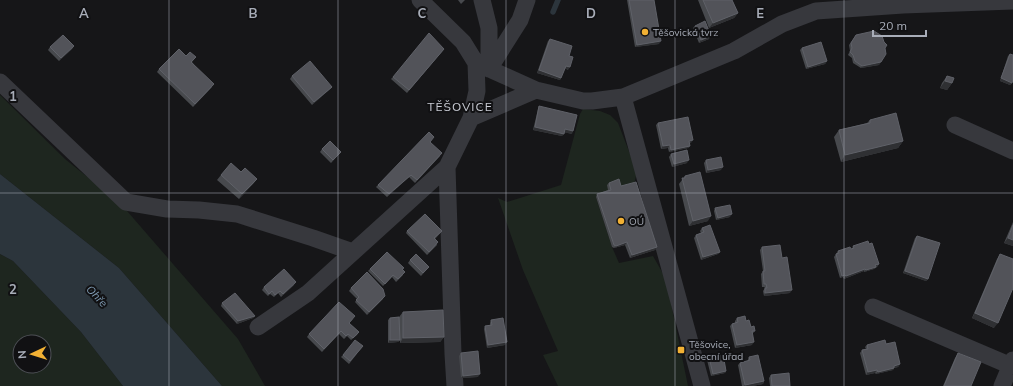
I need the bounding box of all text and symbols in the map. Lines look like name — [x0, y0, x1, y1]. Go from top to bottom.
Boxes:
text: A — [79, 5, 89, 21]
text: B — [249, 5, 258, 21]
text: C — [418, 5, 427, 21]
text: D — [586, 5, 596, 21]
text: E — [756, 5, 764, 21]
scale bar — [873, 12, 926, 38]
text: 20 m — [879, 18, 907, 33]
place label: Těšovická tvrz — [653, 26, 718, 39]
marker: Těšovická tvrz — [640, 27, 650, 37]
text: 1 — [9, 88, 17, 104]
district label: TĚŠOVICE — [427, 99, 493, 114]
place label: OÚ — [629, 215, 644, 228]
marker: OÚ — [616, 216, 626, 226]
text: 2 — [9, 281, 17, 297]
water label: Ohře — [83, 282, 111, 310]
north arrow — [12, 334, 52, 374]
place label: Těšovice, obecní úřad — [689, 338, 743, 363]
marker: Těšovice, obecní úřad — [676, 345, 686, 355]
text: N — [15, 350, 29, 359]

